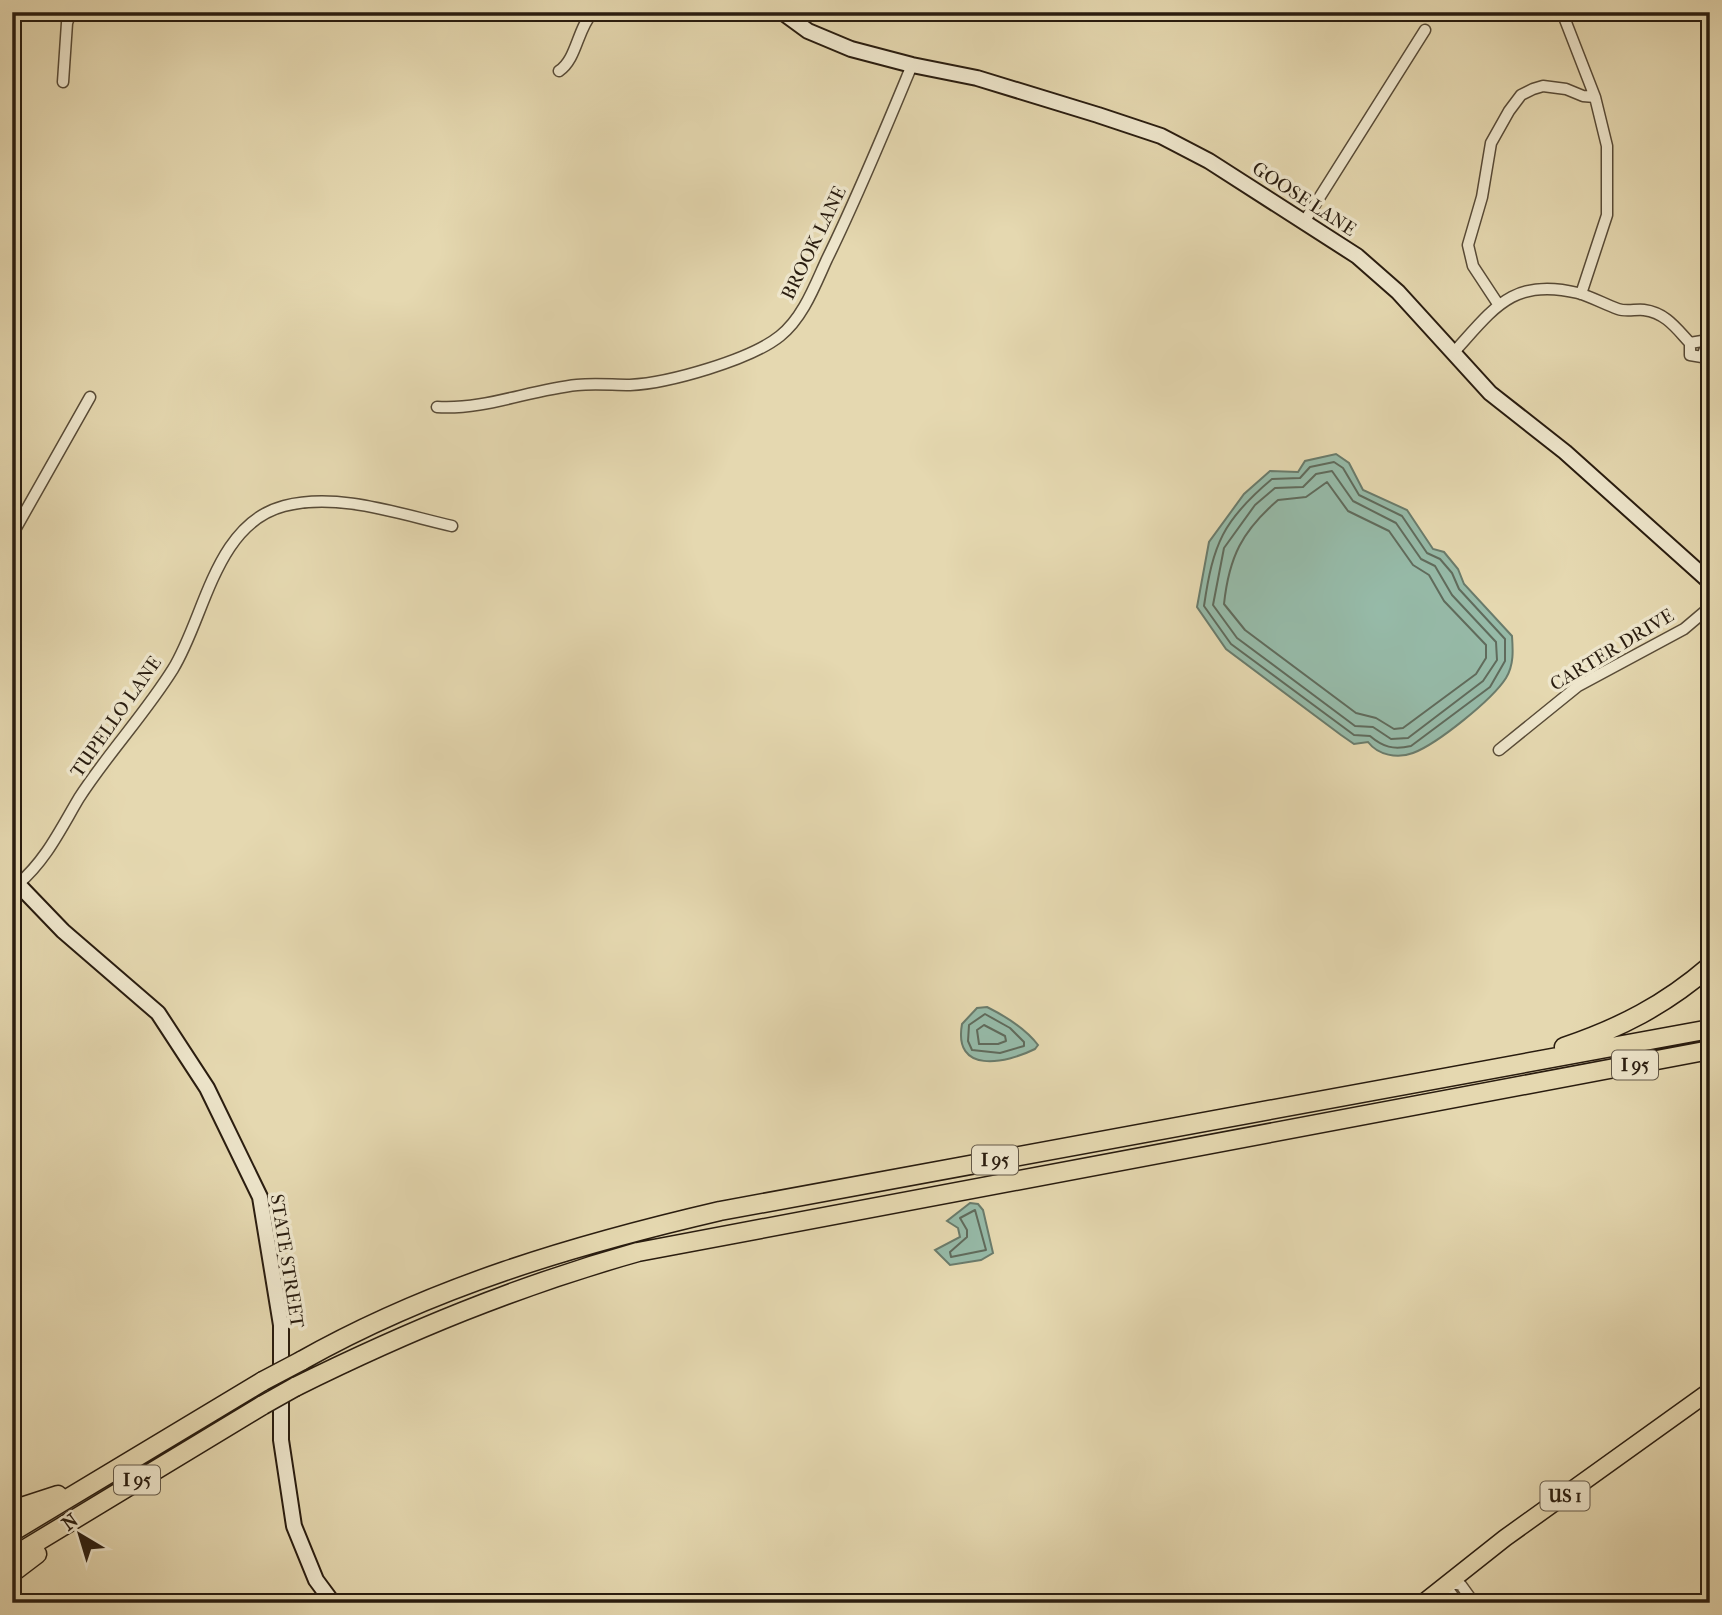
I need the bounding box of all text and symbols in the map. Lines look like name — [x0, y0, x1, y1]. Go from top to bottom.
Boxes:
street label: GOOSE LANE — [1248, 157, 1360, 241]
street label: BROOK LANE — [777, 182, 851, 303]
street label: CARTER DRIVE — [1546, 604, 1678, 695]
street label: TUPELLO LANE — [66, 652, 166, 782]
road number: I 95 — [1612, 1050, 1658, 1080]
road number: I 95 — [972, 1146, 1018, 1175]
street label: STATE STREET — [266, 1193, 308, 1330]
road number: I 95 — [114, 1465, 160, 1494]
road number: US 1 — [1540, 1482, 1590, 1511]
north arrow — [46, 1500, 116, 1570]
text: N — [58, 1509, 83, 1535]

